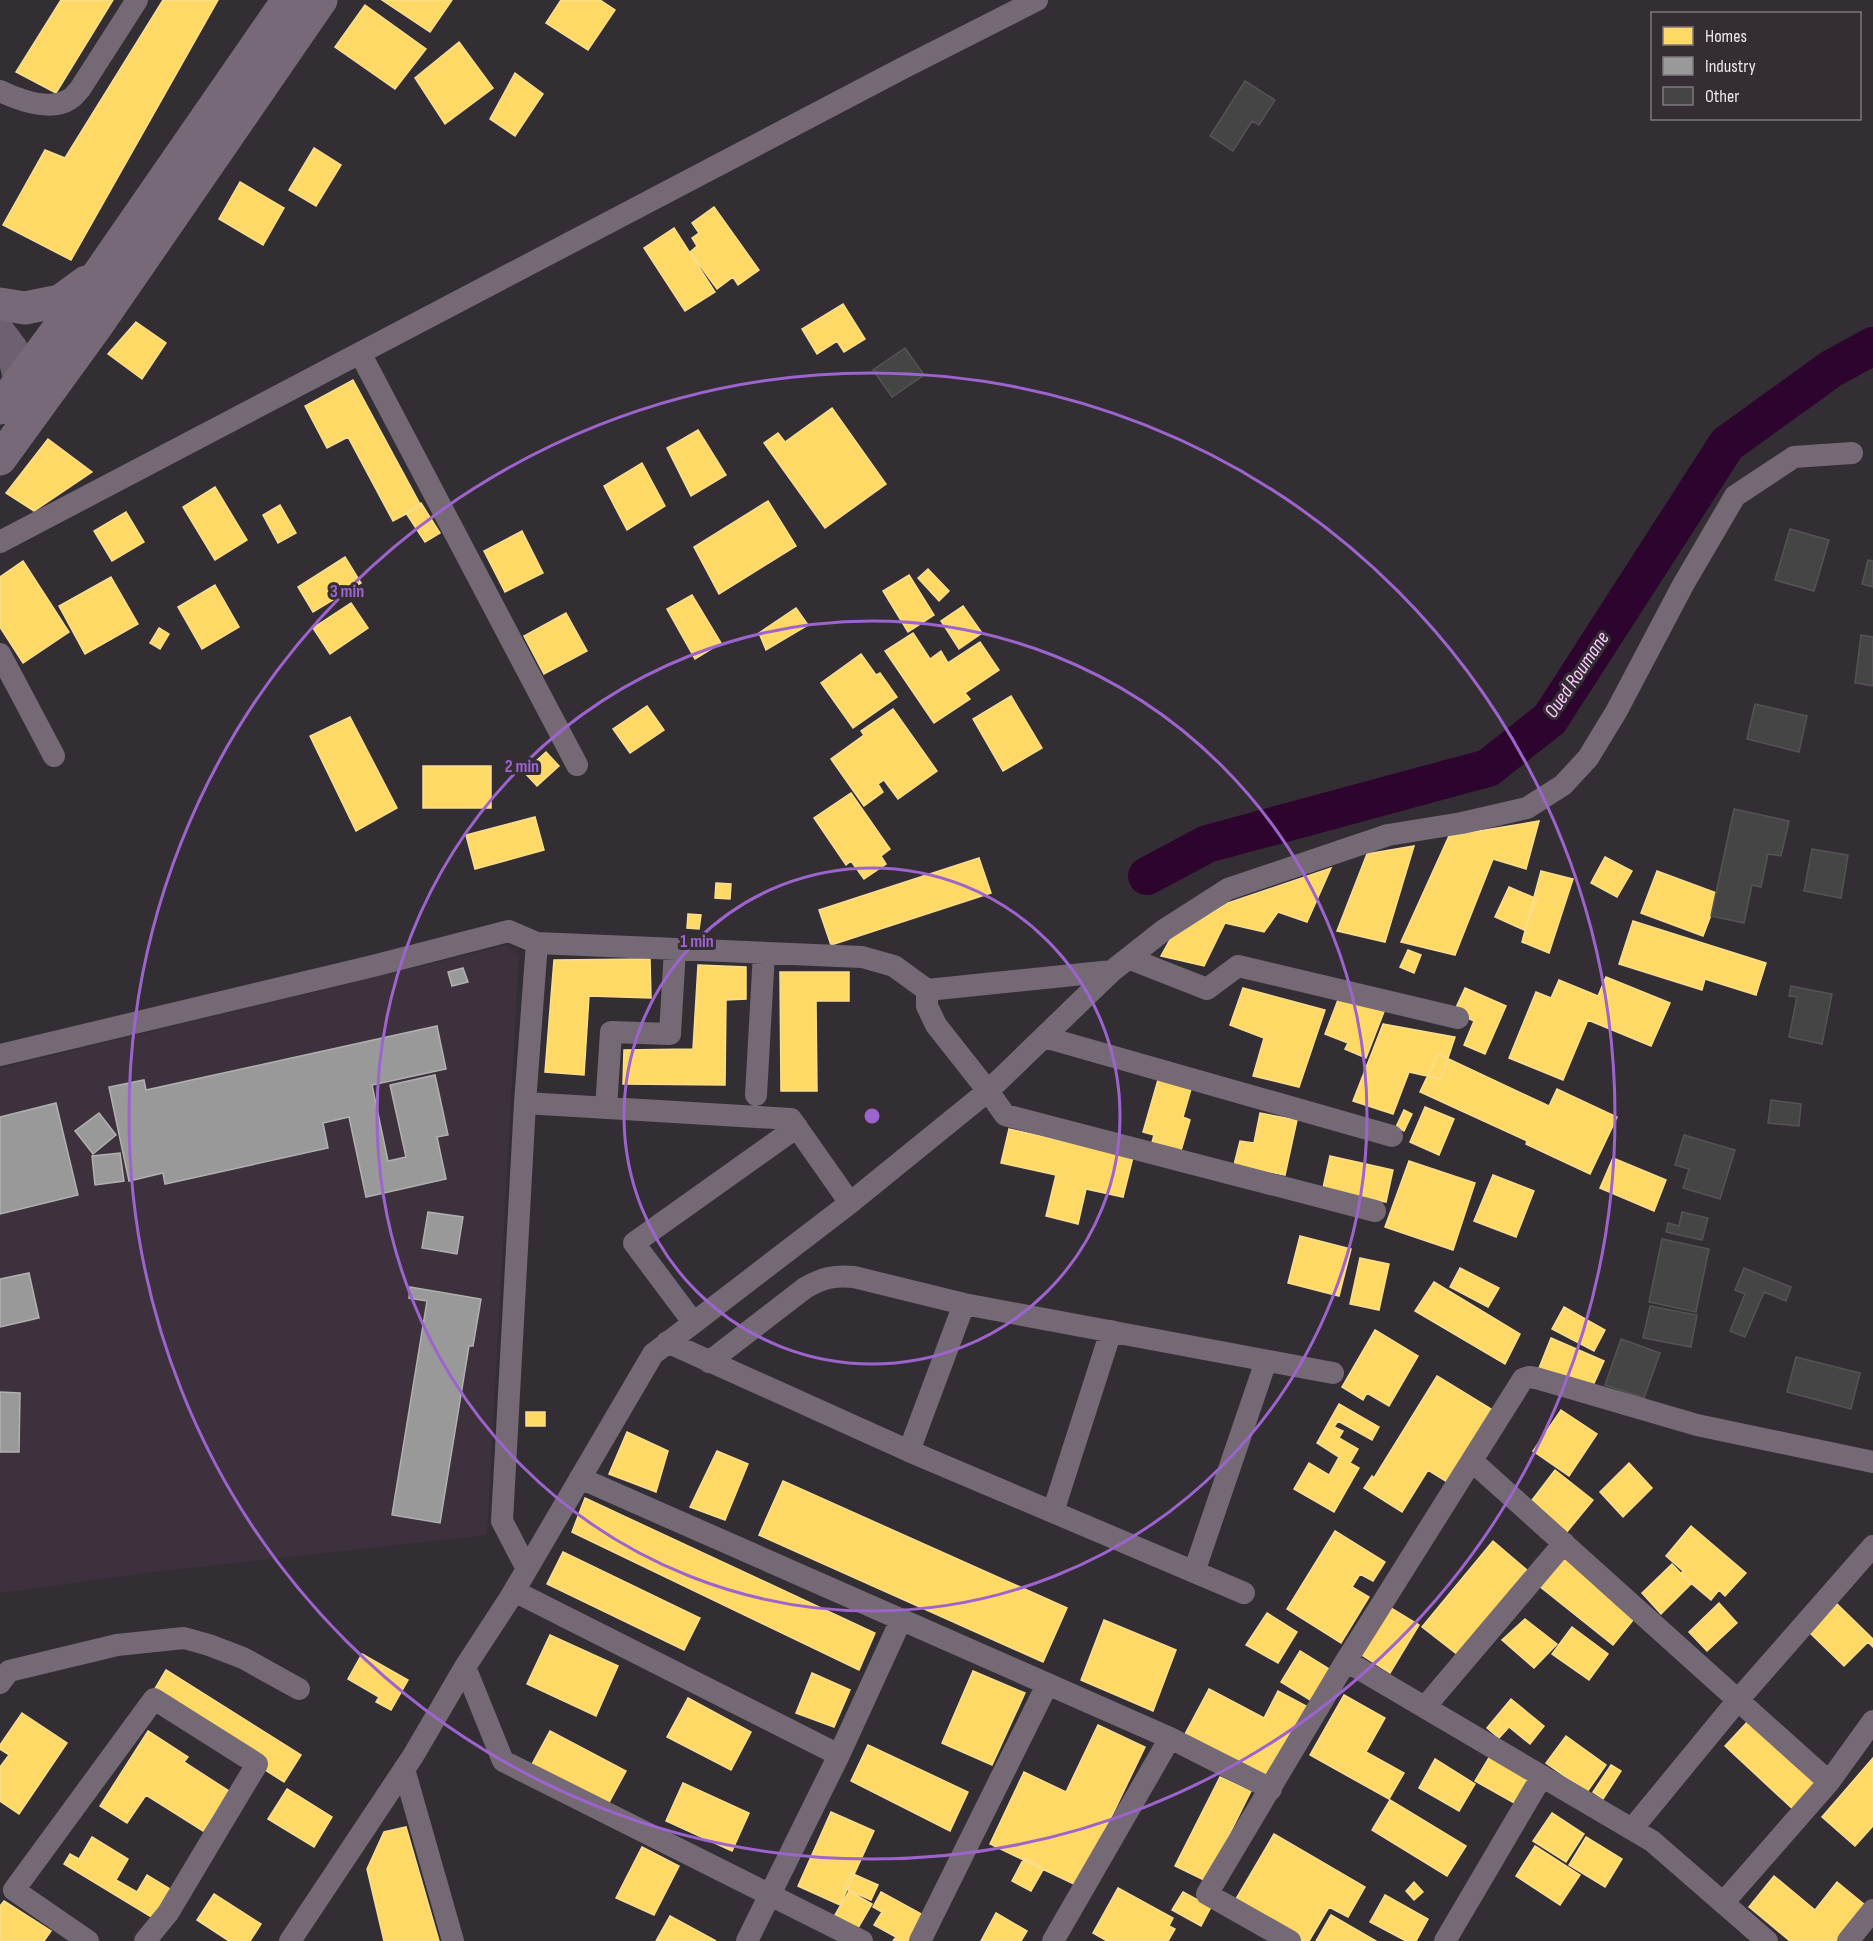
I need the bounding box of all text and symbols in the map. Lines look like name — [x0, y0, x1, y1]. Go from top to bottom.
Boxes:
legend — [1651, 12, 1861, 120]
text: Homes — [1705, 26, 1747, 47]
text: Industry — [1705, 56, 1756, 77]
text: Other — [1705, 86, 1739, 107]
text: 3 min — [330, 581, 364, 602]
water label: Oued Roumane — [1539, 627, 1615, 723]
text: 2 min — [505, 756, 539, 777]
text: 1 min — [680, 931, 714, 952]
centre of rings — [862, 1106, 882, 1126]

